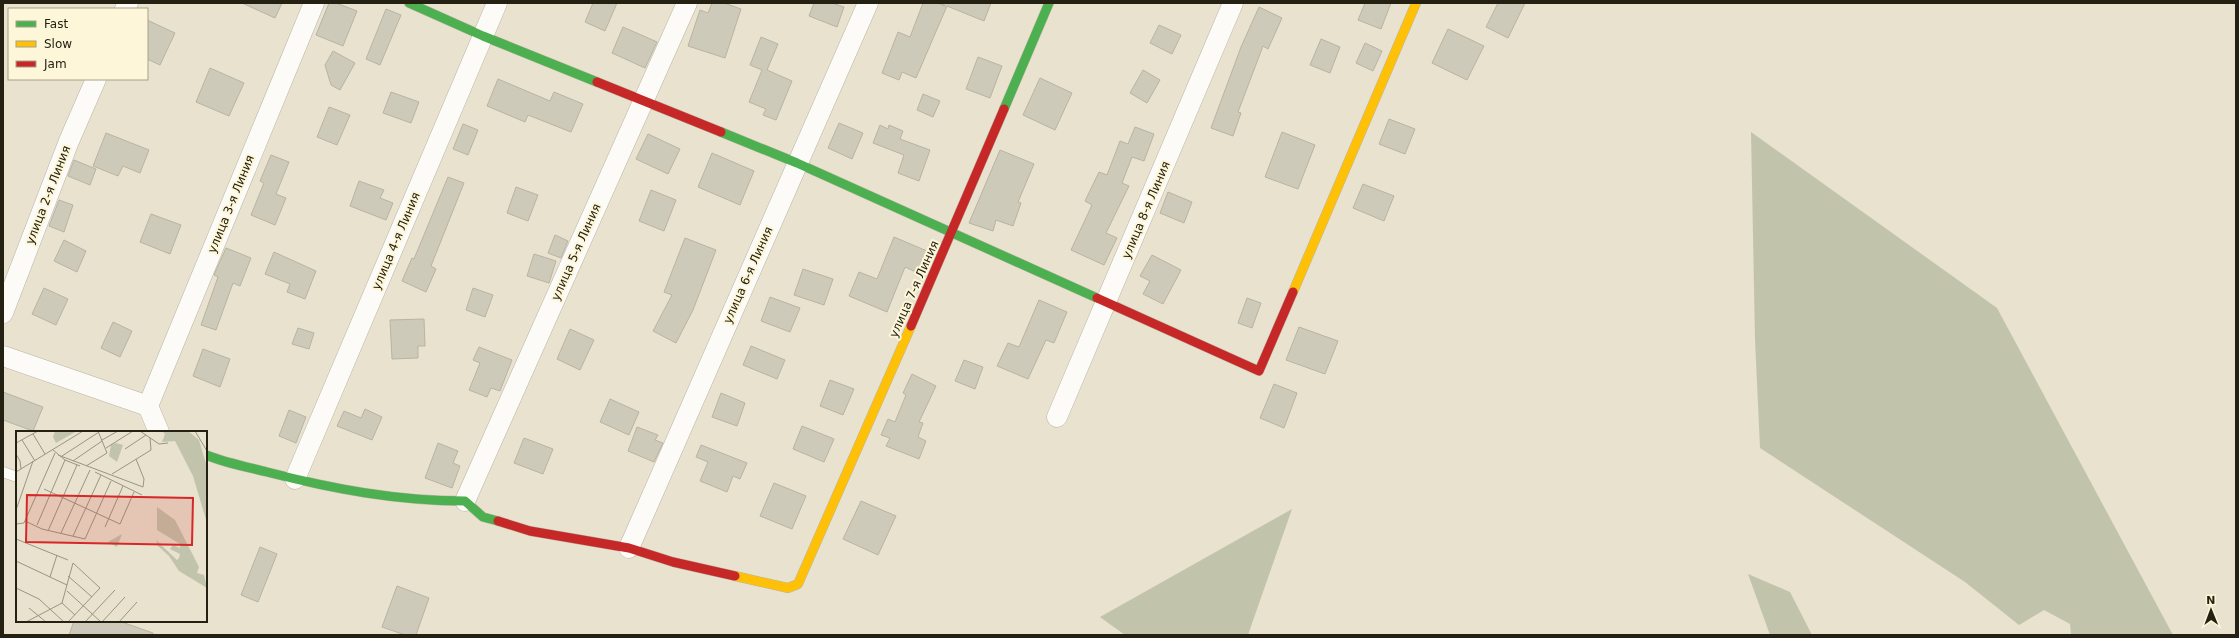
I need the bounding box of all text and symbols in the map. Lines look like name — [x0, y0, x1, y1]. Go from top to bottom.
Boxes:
legend — [8, 8, 148, 80]
text: Fast — [44, 17, 68, 31]
text: Slow — [44, 37, 72, 51]
text: Jam — [43, 57, 67, 71]
street label: улица 2-я Линия — [23, 144, 73, 246]
street label: улица 3-я Линия — [205, 153, 257, 255]
street label: улица 8-я Линия — [1119, 159, 1173, 261]
street label: улица 4-я Линия — [369, 190, 423, 292]
street label: улица 5-я Линия — [548, 201, 604, 303]
street label: улица 6-я Линия — [720, 224, 776, 326]
street label: улица 7-я Линия — [886, 238, 942, 340]
inset map — [16, 431, 207, 622]
north arrow — [2191, 590, 2231, 630]
text: N — [2206, 594, 2216, 607]

